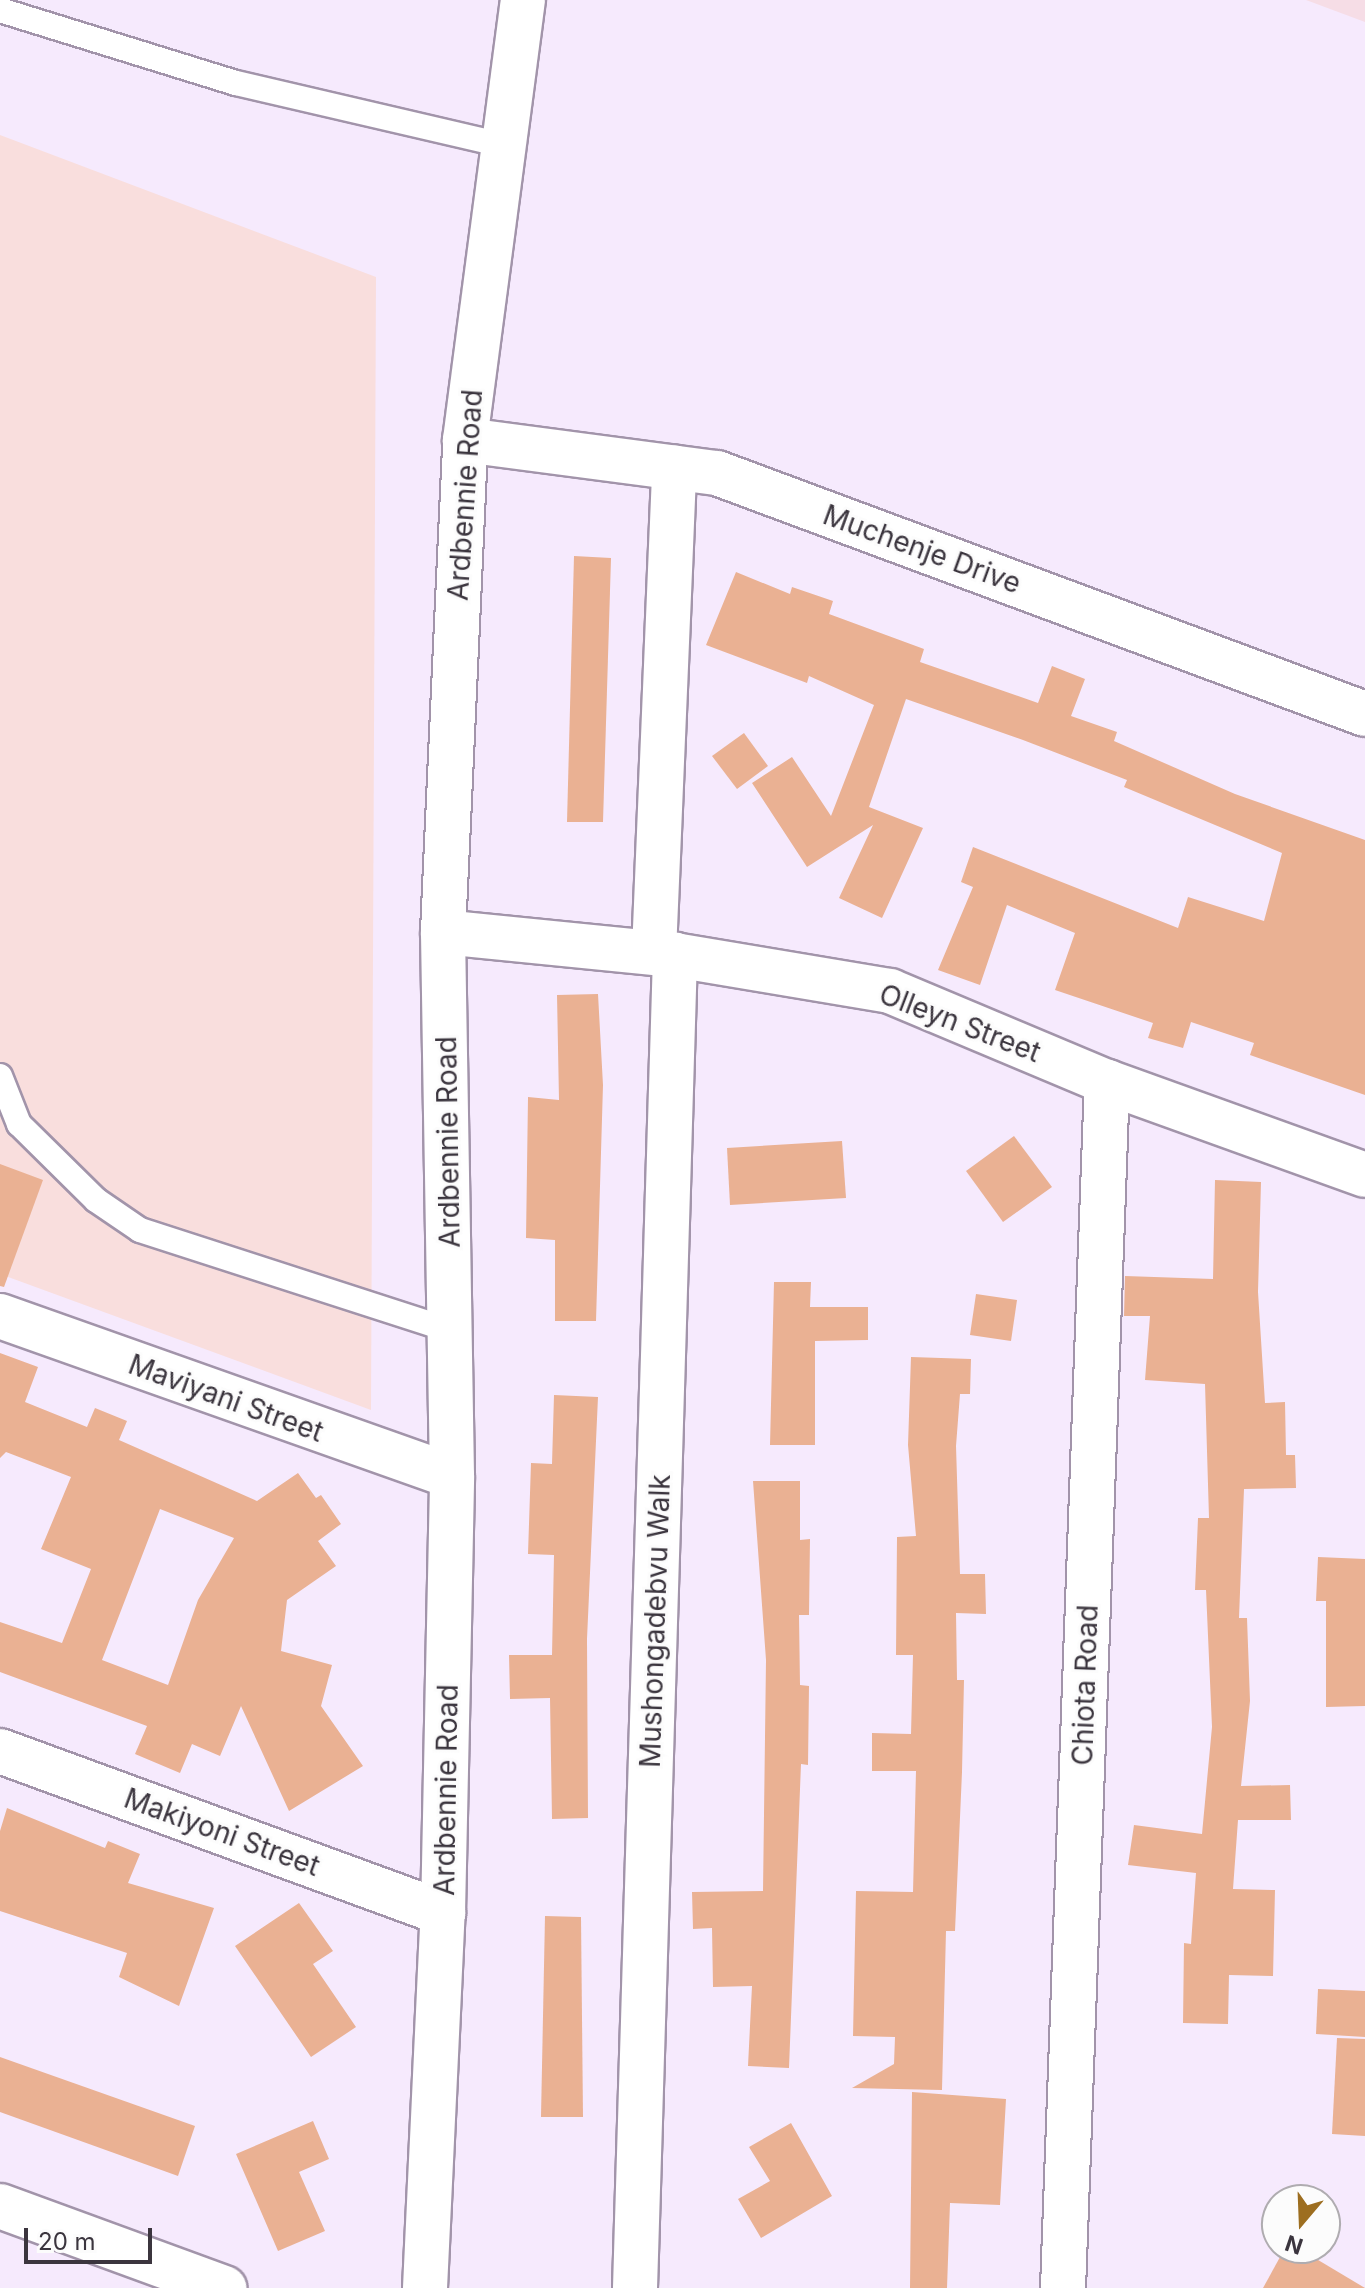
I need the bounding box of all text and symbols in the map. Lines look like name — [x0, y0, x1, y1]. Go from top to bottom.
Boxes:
street label: Ardbennie Road — [441, 388, 489, 602]
street label: Muchenje Drive — [819, 498, 1025, 600]
street label: Olleyn Street — [875, 977, 1045, 1069]
street label: Ardbennie Road — [429, 1036, 467, 1248]
street label: Maviyani Street — [124, 1347, 328, 1449]
street label: Mushongadebvu Walk — [633, 1474, 677, 1768]
street label: Chiota Road — [1065, 1604, 1105, 1766]
street label: Ardbennie Road — [427, 1684, 465, 1896]
street label: Makiyoni Street — [120, 1781, 324, 1883]
north arrow — [1261, 2184, 1341, 2264]
scale bar — [28, 2212, 156, 2262]
text: 20 m — [38, 2227, 96, 2256]
text: N — [1282, 2230, 1306, 2260]

